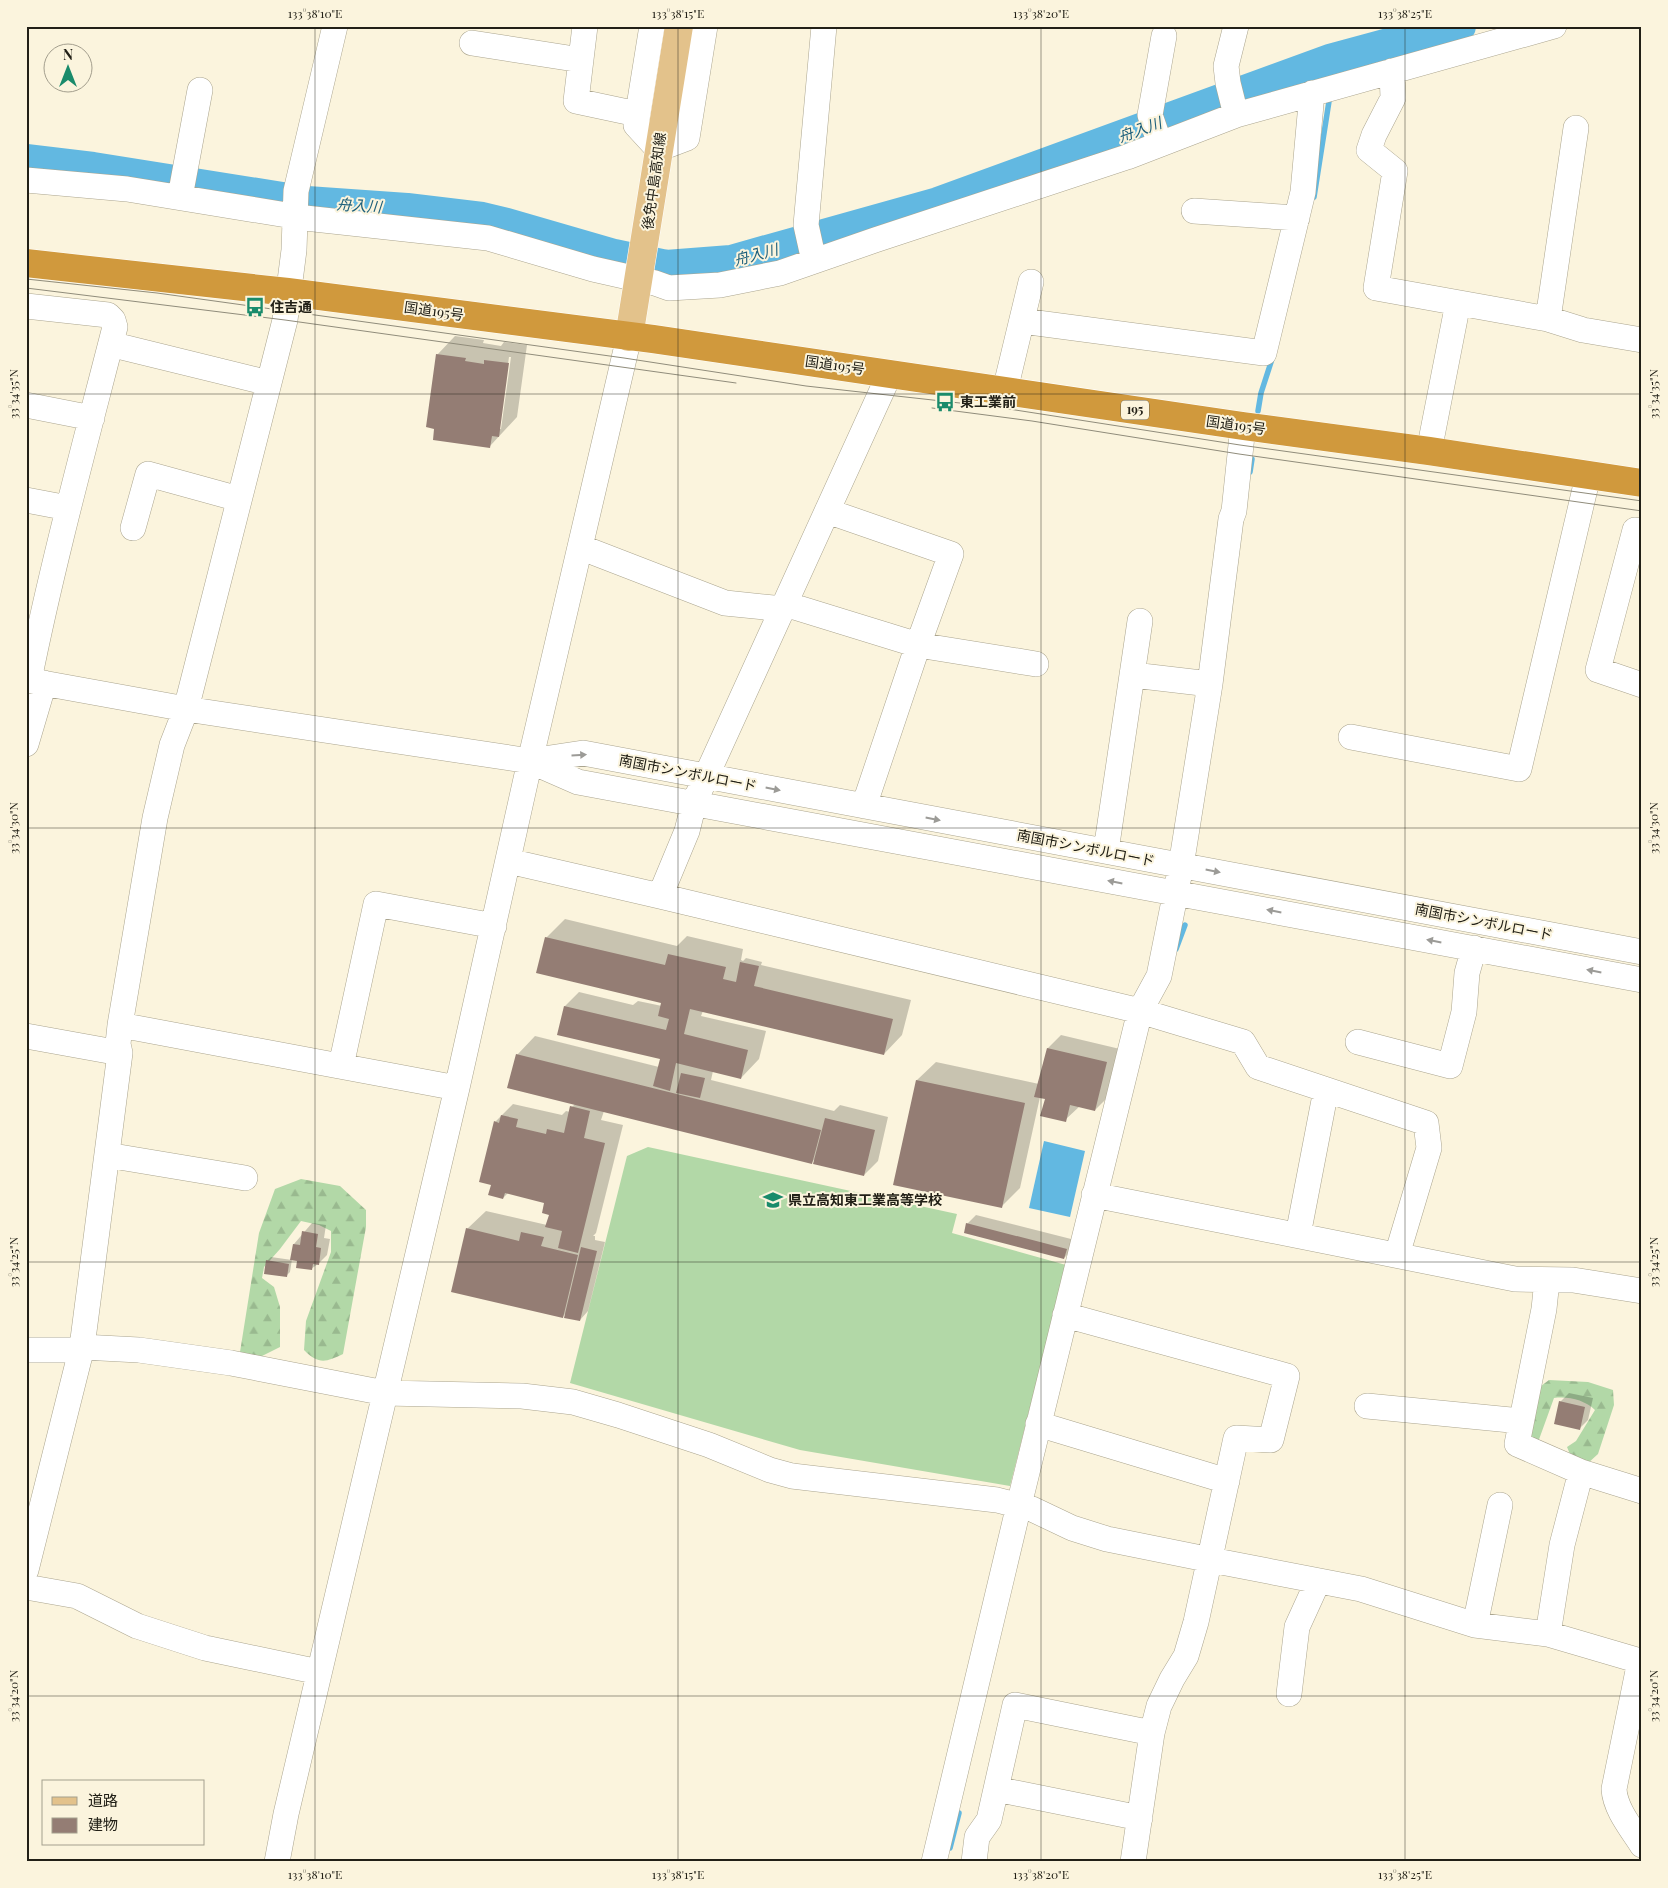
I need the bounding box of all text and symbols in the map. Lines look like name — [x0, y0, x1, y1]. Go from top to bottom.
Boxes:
text: 133°38'10"E — [288, 5, 342, 21]
text: 133°38'15"E — [652, 5, 704, 21]
text: 133°38'20"E — [1013, 5, 1069, 21]
text: 133°38'25"E — [1378, 5, 1432, 21]
north arrow — [42, 42, 92, 92]
text: N — [63, 45, 73, 64]
water label: 舟入川 — [1115, 111, 1166, 146]
street label: 後免中島高知線 — [637, 131, 670, 231]
water label: 舟入川 — [336, 193, 384, 217]
water label: 舟入川 — [731, 238, 782, 270]
bus stop icon: 住吉通 — [244, 296, 266, 318]
place label: 住吉通 — [270, 297, 312, 316]
street label: 国道195号 — [403, 297, 465, 324]
street label: 国道195号 — [804, 351, 866, 378]
text: 33°34'35"N — [5, 369, 21, 419]
text: 33°34'35"N — [1645, 369, 1661, 419]
bus stop icon: 東工業前 — [934, 391, 956, 413]
place label: 東工業前 — [960, 392, 1016, 411]
road number: 195 — [1121, 400, 1149, 420]
street label: 国道195号 — [1205, 411, 1267, 438]
one-way arrow — [571, 750, 587, 758]
street label: 南国市シンボルロード — [618, 750, 759, 795]
one-way arrow — [765, 785, 781, 793]
text: 33°34'30"N — [5, 801, 21, 854]
text: 33°34'30"N — [1645, 801, 1661, 854]
one-way arrow — [925, 815, 940, 823]
street label: 南国市シンボルロード — [1016, 825, 1157, 870]
one-way arrow — [1205, 868, 1221, 876]
one-way arrow — [1106, 877, 1122, 885]
street label: 南国市シンボルロード — [1414, 899, 1555, 944]
one-way arrow — [1266, 907, 1282, 915]
one-way arrow — [1426, 937, 1442, 945]
one-way arrow — [1585, 966, 1601, 974]
school or university icon: 県立高知東工業高等学校 — [762, 1189, 784, 1211]
place label: 県立高知東工業高等学校 — [788, 1190, 942, 1209]
text: 33°34'25"N — [5, 1236, 21, 1287]
text: 33°34'25"N — [1645, 1236, 1661, 1287]
text: 33°34'20"N — [5, 1669, 21, 1722]
text: 33°34'20"N — [1645, 1669, 1661, 1722]
legend — [42, 1780, 205, 1846]
text: 道路 — [88, 1790, 118, 1810]
text: 建物 — [88, 1814, 118, 1834]
text: 133°38'10"E — [288, 1866, 342, 1882]
text: 133°38'15"E — [652, 1866, 704, 1882]
text: 133°38'20"E — [1013, 1866, 1069, 1882]
text: 133°38'25"E — [1378, 1866, 1432, 1882]

